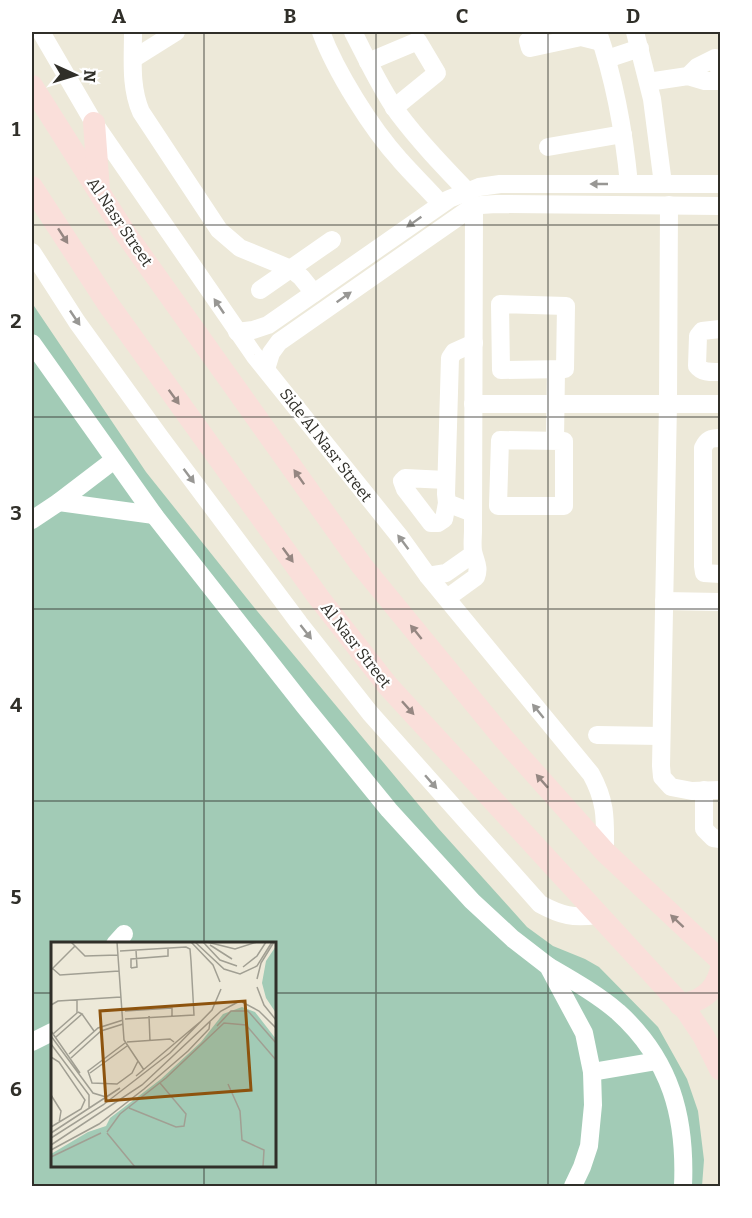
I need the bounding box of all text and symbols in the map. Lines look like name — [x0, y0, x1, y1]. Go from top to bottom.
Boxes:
text: A — [112, 4, 127, 28]
text: B — [284, 4, 297, 28]
text: C — [456, 4, 468, 28]
text: D — [626, 4, 640, 28]
north arrow — [45, 45, 105, 105]
text: N — [80, 69, 99, 83]
text: 1 — [12, 117, 21, 141]
street label: Al Nasr Street — [83, 174, 157, 270]
one-way arrow — [590, 179, 609, 189]
one-way arrow — [406, 216, 422, 228]
one-way arrow — [58, 228, 69, 244]
one-way arrow — [336, 291, 351, 303]
one-way arrow — [214, 297, 225, 314]
text: 2 — [10, 309, 22, 333]
one-way arrow — [69, 310, 80, 326]
street label: Side Al Nasr Street — [276, 385, 376, 506]
one-way arrow — [168, 388, 180, 404]
one-way arrow — [183, 468, 195, 484]
one-way arrow — [293, 469, 305, 484]
text: 3 — [10, 501, 22, 525]
one-way arrow — [398, 535, 410, 550]
one-way arrow — [282, 546, 294, 562]
street label: Al Nasr Street — [317, 598, 395, 692]
one-way arrow — [300, 624, 313, 640]
one-way arrow — [409, 624, 422, 640]
text: 4 — [10, 693, 22, 717]
one-way arrow — [401, 701, 415, 716]
one-way arrow — [532, 703, 545, 719]
one-way arrow — [424, 774, 437, 789]
one-way arrow — [536, 774, 549, 789]
text: 5 — [11, 885, 22, 909]
one-way arrow — [670, 914, 685, 928]
inset map — [51, 942, 276, 1167]
text: 6 — [10, 1077, 22, 1101]

